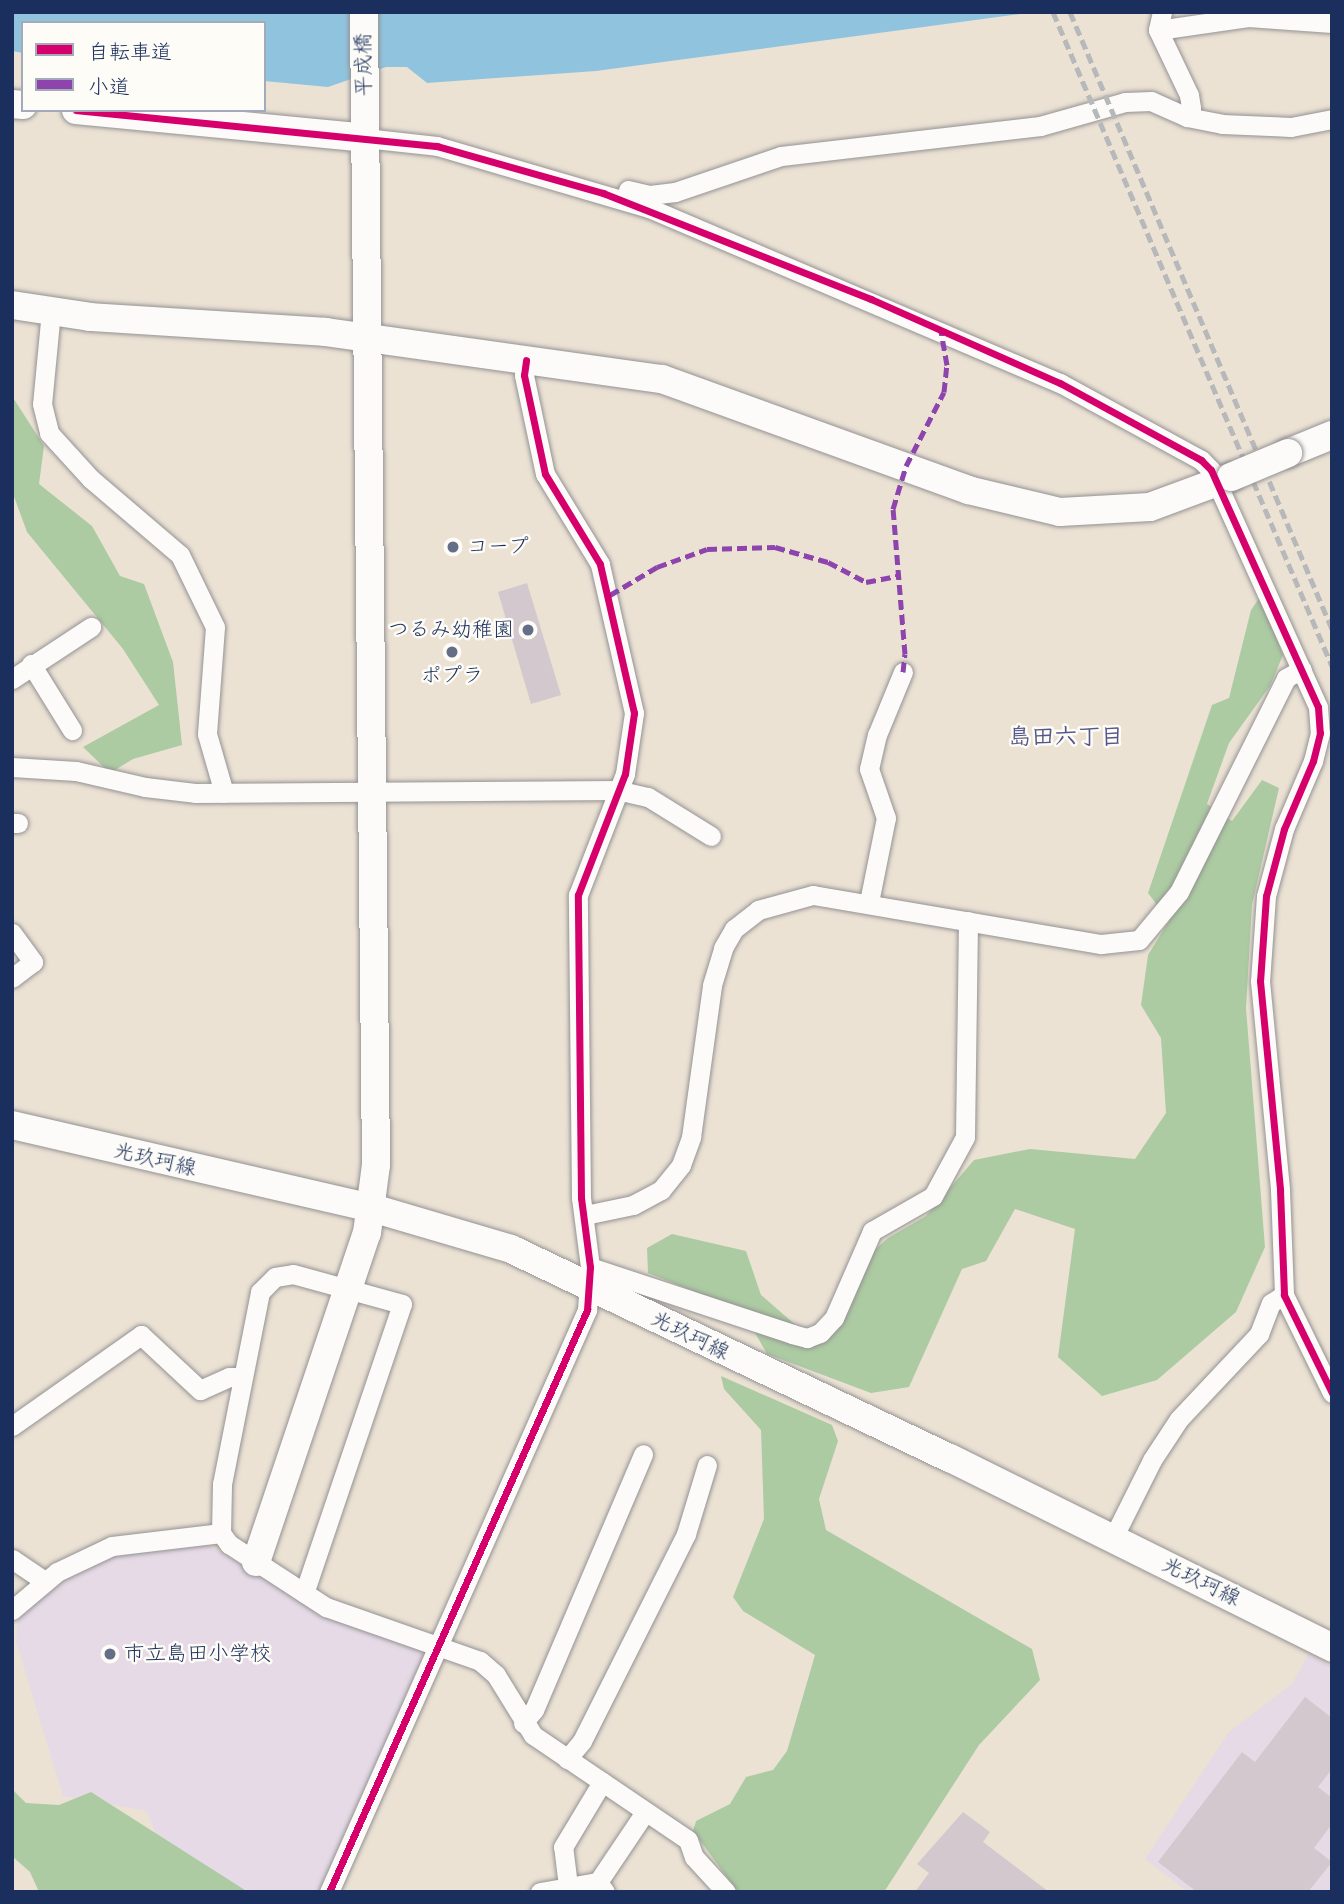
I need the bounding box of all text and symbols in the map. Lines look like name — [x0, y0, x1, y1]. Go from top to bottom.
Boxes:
legend — [21, 21, 266, 112]
street label: 平成橋 — [351, 33, 377, 97]
text: 自転車道 — [88, 40, 172, 65]
text: 小道 — [88, 75, 130, 100]
place label: コープ — [467, 534, 530, 560]
marker: コープ — [445, 539, 461, 555]
place label: つるみ幼稚園 — [388, 617, 514, 643]
marker: つるみ幼稚園 — [520, 622, 536, 638]
marker: ポプラ — [444, 644, 460, 660]
place label: ポプラ — [421, 663, 483, 689]
district label: 島田六丁目 — [1009, 723, 1123, 751]
street label: 光玖珂線 — [111, 1138, 199, 1182]
street label: 光玖珂線 — [647, 1306, 733, 1366]
street label: 光玖珂線 — [1158, 1552, 1244, 1612]
place label: 市立島田小学校 — [124, 1641, 271, 1667]
marker: 市立島田小学校 — [102, 1646, 118, 1662]

